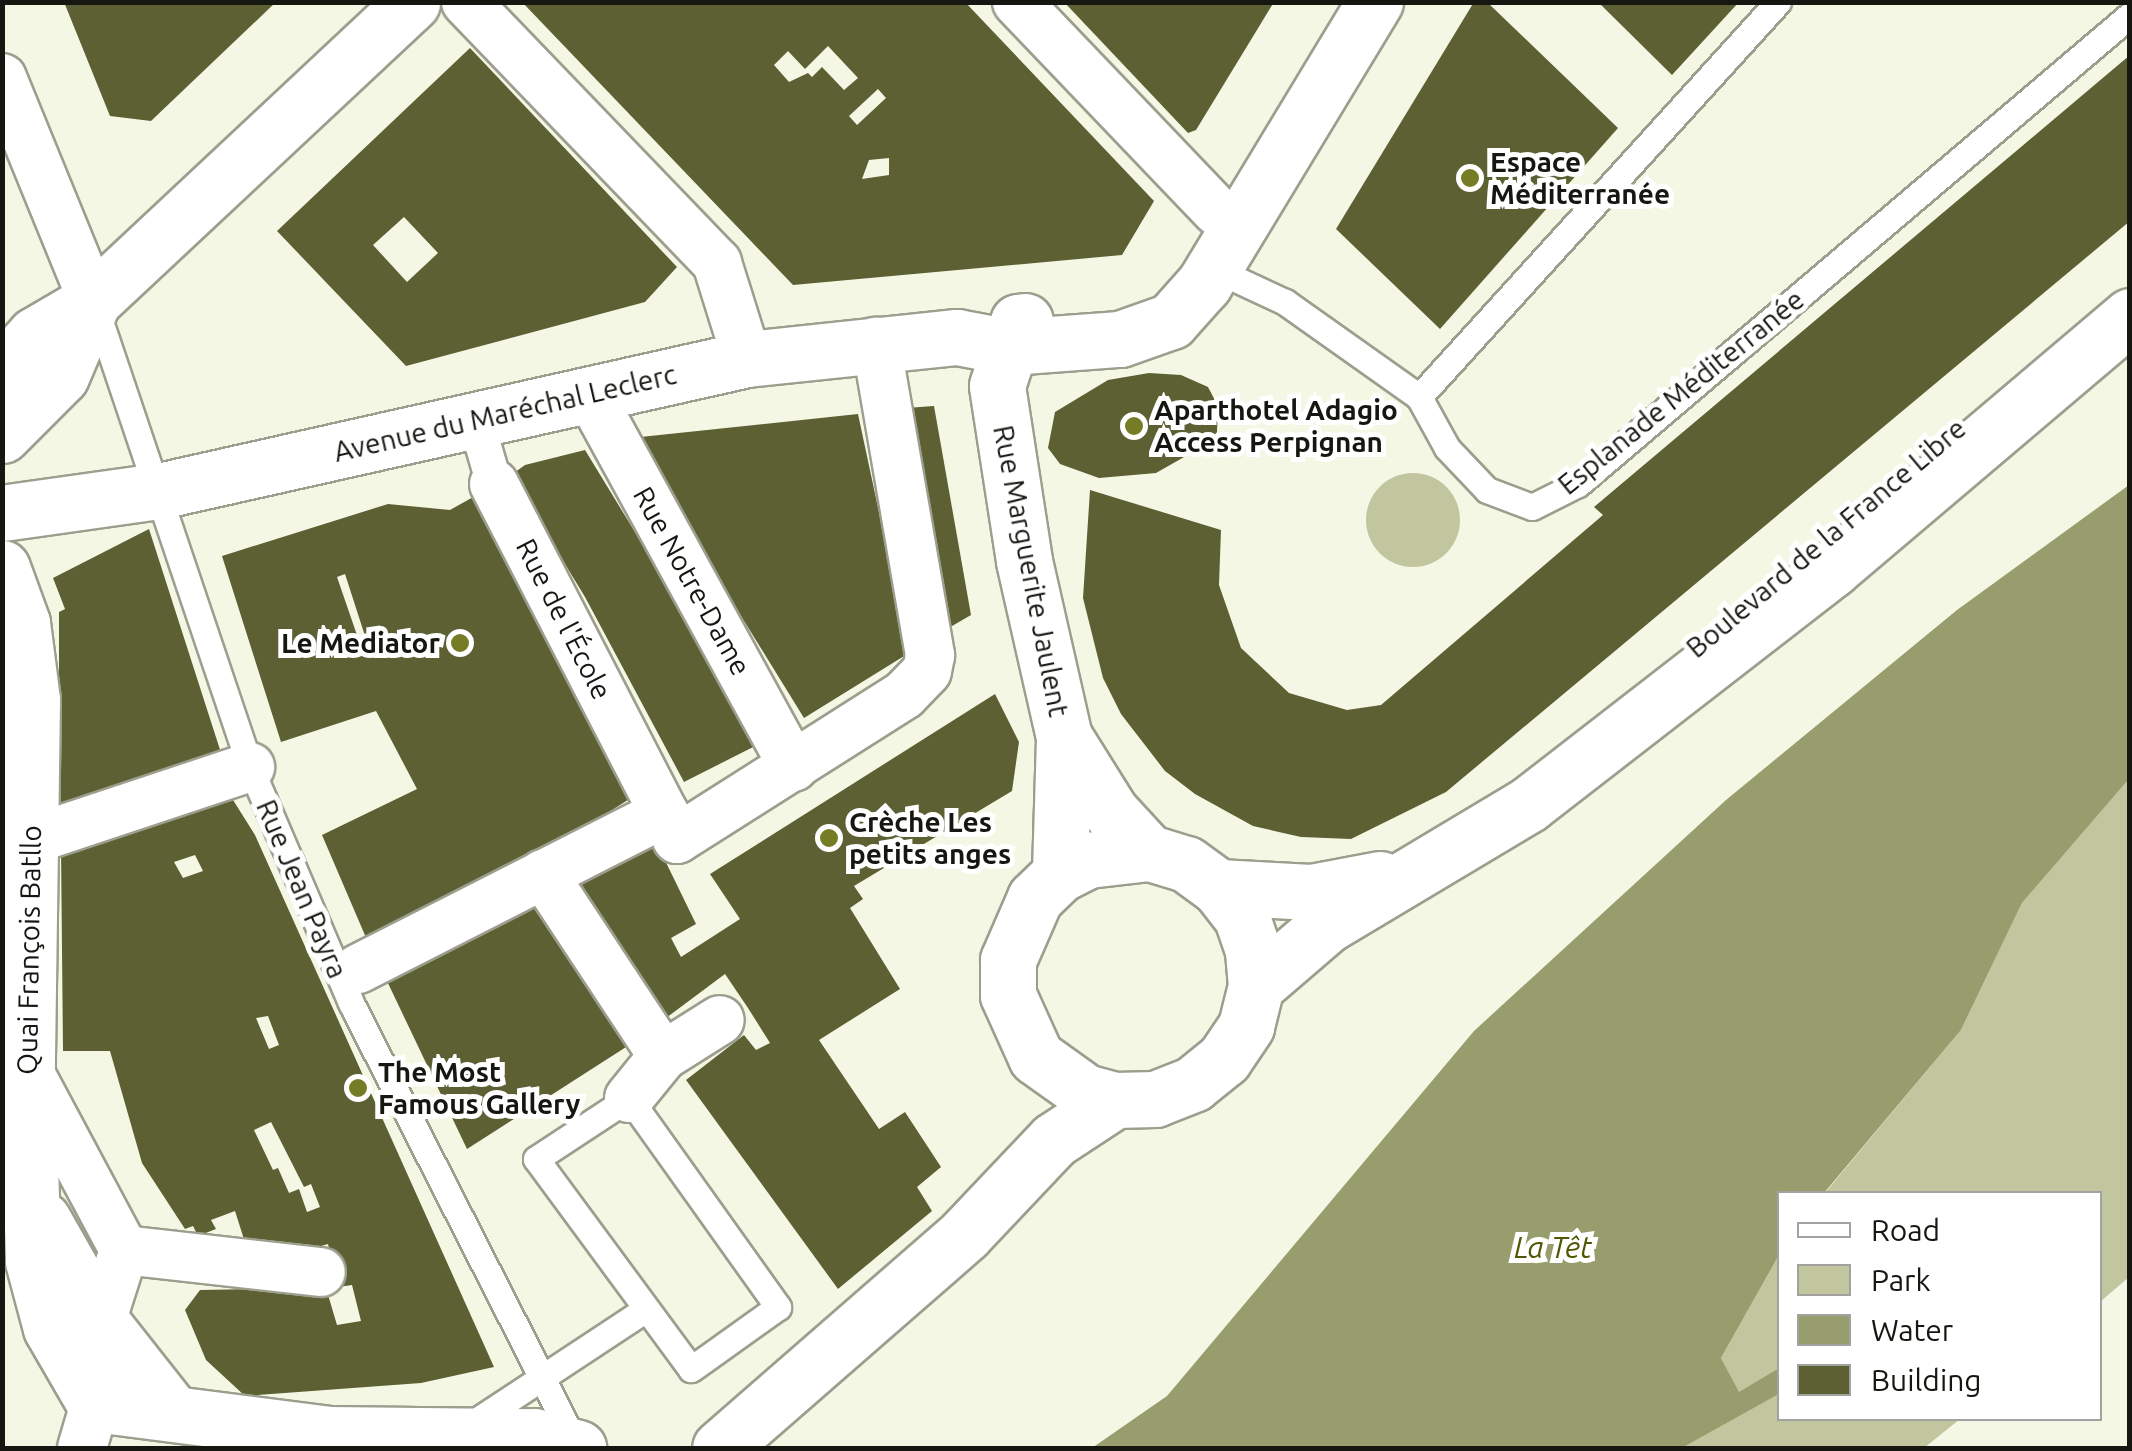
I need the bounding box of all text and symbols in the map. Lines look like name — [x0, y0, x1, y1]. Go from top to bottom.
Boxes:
place label: Espace Méditerranée — [1490, 145, 1670, 211]
marker: Espace Méditerranée — [1459, 167, 1481, 189]
street label: Esplanade Méditerranée — [1551, 282, 1811, 502]
street label: Avenue du Maréchal Leclerc — [330, 357, 680, 469]
place label: Aparthotel Adagio Access Perpignan — [1154, 393, 1398, 459]
street label: Boulevard de la France Libre — [1680, 411, 1972, 665]
marker: Aparthotel Adagio Access Perpignan — [1123, 415, 1145, 437]
street label: Rue Marguerite Jaulent — [986, 422, 1076, 720]
street label: Rue Notre-Dame — [626, 481, 758, 681]
street label: Rue de l'École — [509, 533, 619, 705]
place label: Le Mediator — [281, 626, 440, 660]
marker: Le Mediator — [449, 632, 471, 654]
street label: Rue Jean Payra — [249, 795, 355, 983]
place label: Crèche Les petits anges — [849, 805, 1011, 871]
street label: Quai François Batllo — [10, 825, 48, 1075]
marker: Crèche Les petits anges — [818, 827, 840, 849]
place label: The Most Famous Gallery — [378, 1055, 580, 1121]
marker: The Most Famous Gallery — [347, 1077, 369, 1099]
legend — [1777, 1191, 2102, 1421]
text: Road — [1871, 1213, 1940, 1247]
water label: La Têt — [1514, 1229, 1592, 1265]
text: Park — [1871, 1263, 1931, 1297]
text: Water — [1871, 1313, 1953, 1347]
text: Building — [1871, 1363, 1982, 1397]

